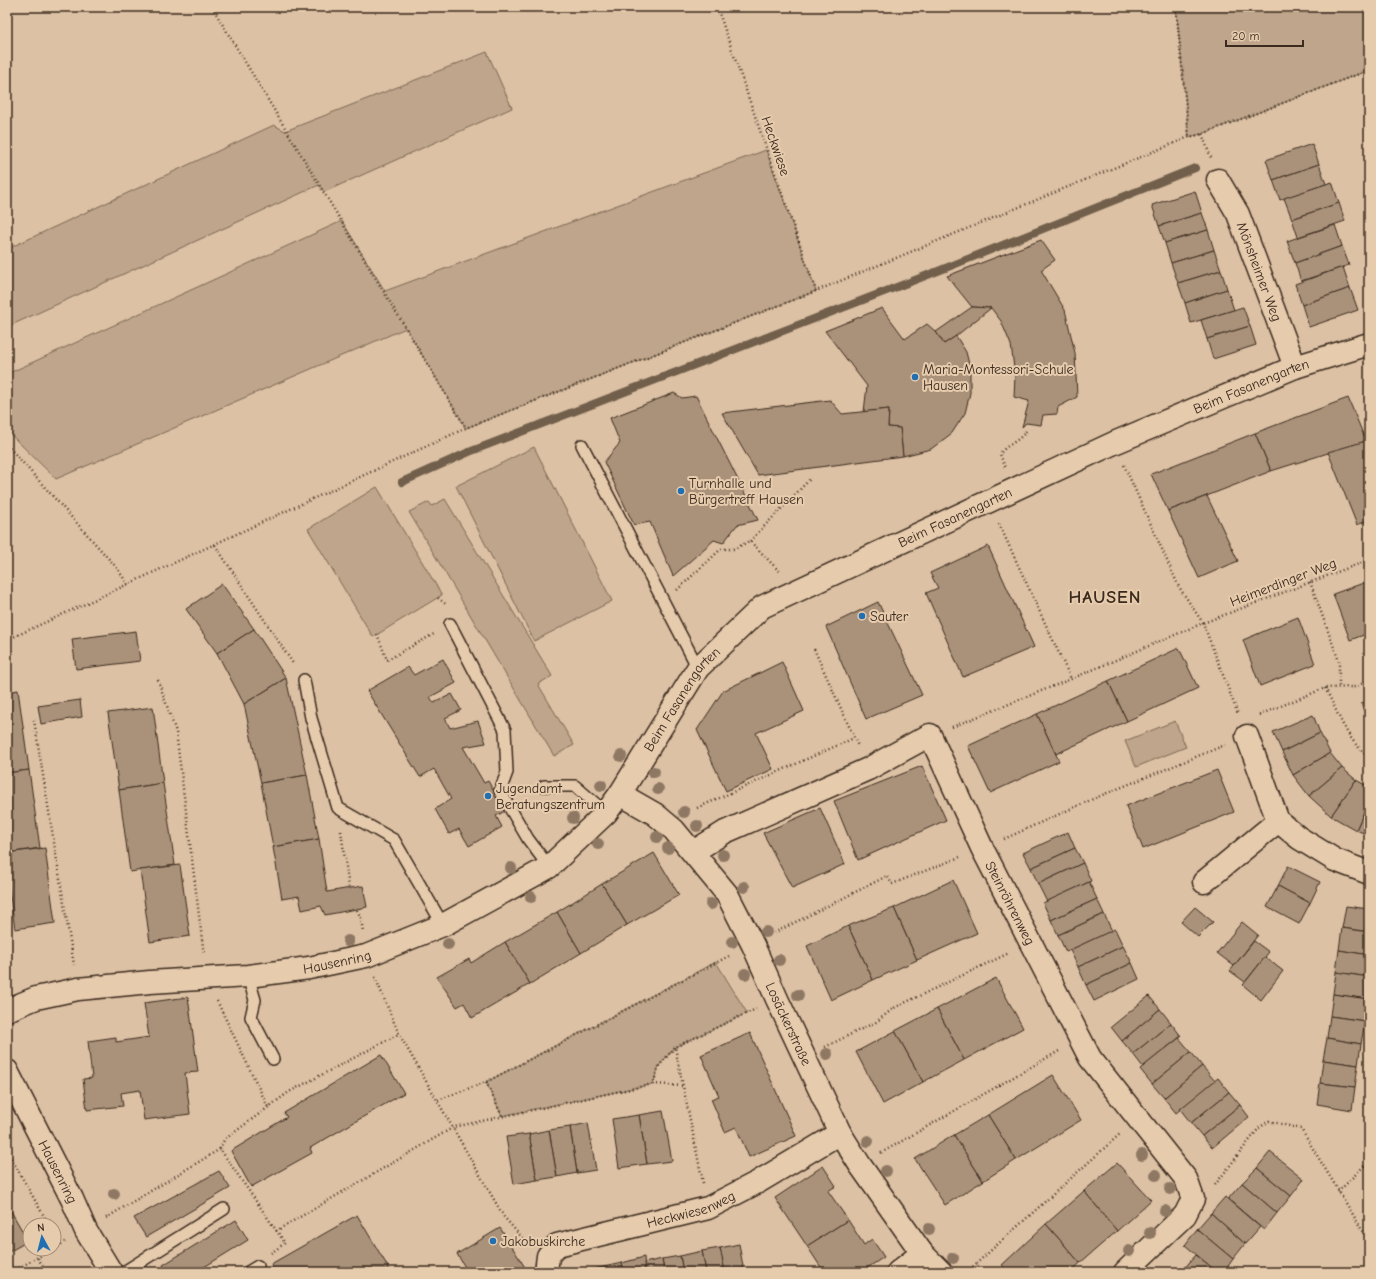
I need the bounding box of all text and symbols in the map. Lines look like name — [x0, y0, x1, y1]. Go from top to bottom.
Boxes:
scale bar — [1226, 22, 1303, 48]
text: 20 m — [1232, 29, 1260, 43]
street label: Heckwiese — [757, 114, 794, 178]
street label: Mönsheimer Weg — [1233, 220, 1285, 324]
street label: Beim Fasanengarten — [1191, 355, 1311, 418]
place label: Maria-Montessori-Schule Hausen — [923, 361, 1074, 394]
marker: Maria-Montessori-Schule Hausen — [910, 372, 920, 382]
place label: Turnhalle und Bürgertreff Hausen — [689, 475, 804, 508]
street label: Beim Fasanengarten — [895, 484, 1015, 551]
marker: Turnhalle und Bürgertreff Hausen — [676, 486, 686, 496]
street label: Heimerdinger Weg — [1228, 554, 1339, 611]
district label: HAUSEN — [1068, 587, 1142, 608]
place label: Sauter — [870, 608, 909, 625]
marker: Sauter — [857, 611, 867, 621]
street label: Beim Fasanengarten — [640, 643, 724, 755]
place label: Jugendamt Beratungszentrum — [496, 780, 605, 813]
marker: Jugendamt Beratungszentrum — [483, 791, 493, 801]
street label: Steinröhrenweg — [981, 858, 1038, 948]
street label: Hausenring — [302, 947, 374, 978]
street label: Losäckerstraße — [762, 980, 815, 1068]
street label: Hausenring — [35, 1137, 81, 1206]
street label: Heckwiesenweg — [645, 1187, 738, 1232]
north arrow — [22, 1217, 62, 1257]
text: N — [36, 1221, 45, 1234]
place label: Jakobuskirche — [501, 1233, 585, 1250]
marker: Jakobuskirche — [488, 1236, 498, 1246]

